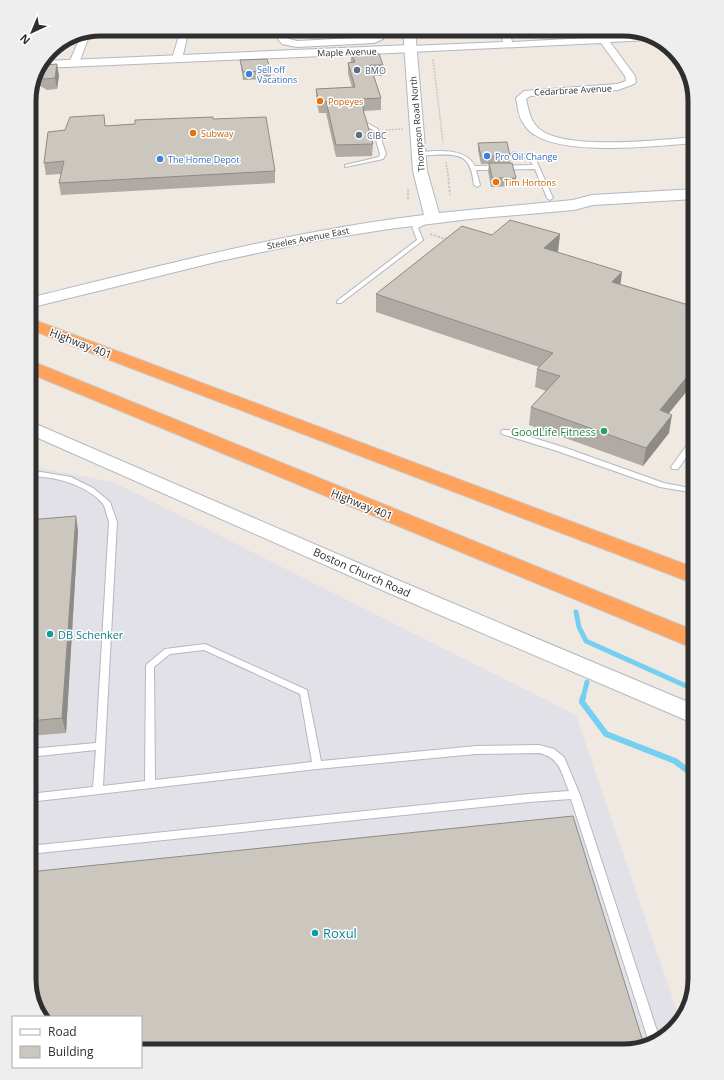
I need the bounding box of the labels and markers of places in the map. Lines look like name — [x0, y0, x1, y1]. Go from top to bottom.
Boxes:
place label: Sell off Vacations — [257, 63, 297, 86]
place label: BMO — [365, 64, 386, 77]
marker: BMO — [352, 65, 362, 75]
marker: Sell off Vacations — [244, 69, 254, 79]
place label: Popeyes — [328, 95, 363, 108]
marker: Popeyes — [315, 96, 325, 106]
place label: Subway — [201, 127, 234, 140]
marker: Subway — [188, 128, 198, 138]
place label: CIBC — [367, 129, 387, 142]
marker: CIBC — [354, 130, 364, 140]
place label: Pro Oil Change — [495, 150, 557, 163]
marker: Pro Oil Change — [482, 151, 492, 161]
place label: The Home Depot — [168, 153, 239, 166]
marker: The Home Depot — [155, 154, 165, 164]
place label: Tim Hortons — [504, 176, 556, 189]
marker: Tim Hortons — [491, 177, 501, 187]
place label: GoodLife Fitness — [511, 424, 596, 439]
marker: GoodLife Fitness — [599, 426, 609, 436]
place label: DB Schenker — [58, 627, 124, 642]
marker: DB Schenker — [45, 629, 55, 639]
place label: Roxul — [323, 924, 357, 942]
marker: Roxul — [310, 928, 320, 938]

